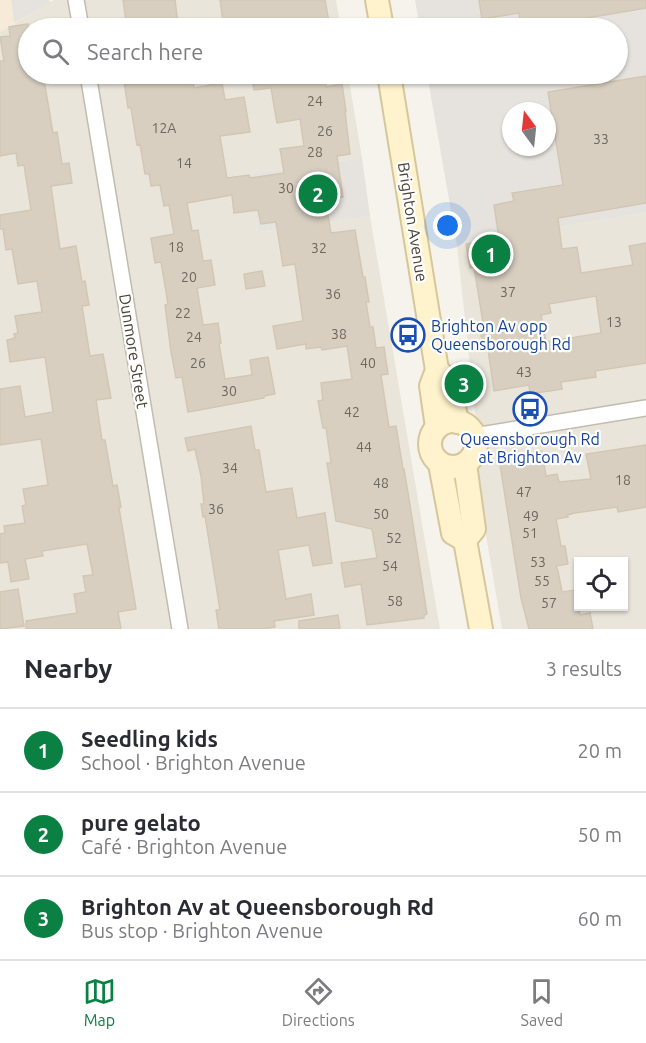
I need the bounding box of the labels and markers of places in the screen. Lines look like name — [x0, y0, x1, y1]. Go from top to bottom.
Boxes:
pin: 2 — [298, 172, 338, 216]
pin: 1 — [472, 232, 510, 276]
bus stop icon: Brighton Av opp Queensborough Rd — [390, 317, 426, 353]
place label: Brighton Av opp Queensborough Rd — [431, 317, 571, 353]
pin: 3 — [444, 362, 484, 406]
bus stop icon: Queensborough Rd at Brighton Av — [512, 391, 548, 427]
place label: Queensborough Rd at Brighton Av — [460, 430, 600, 466]

